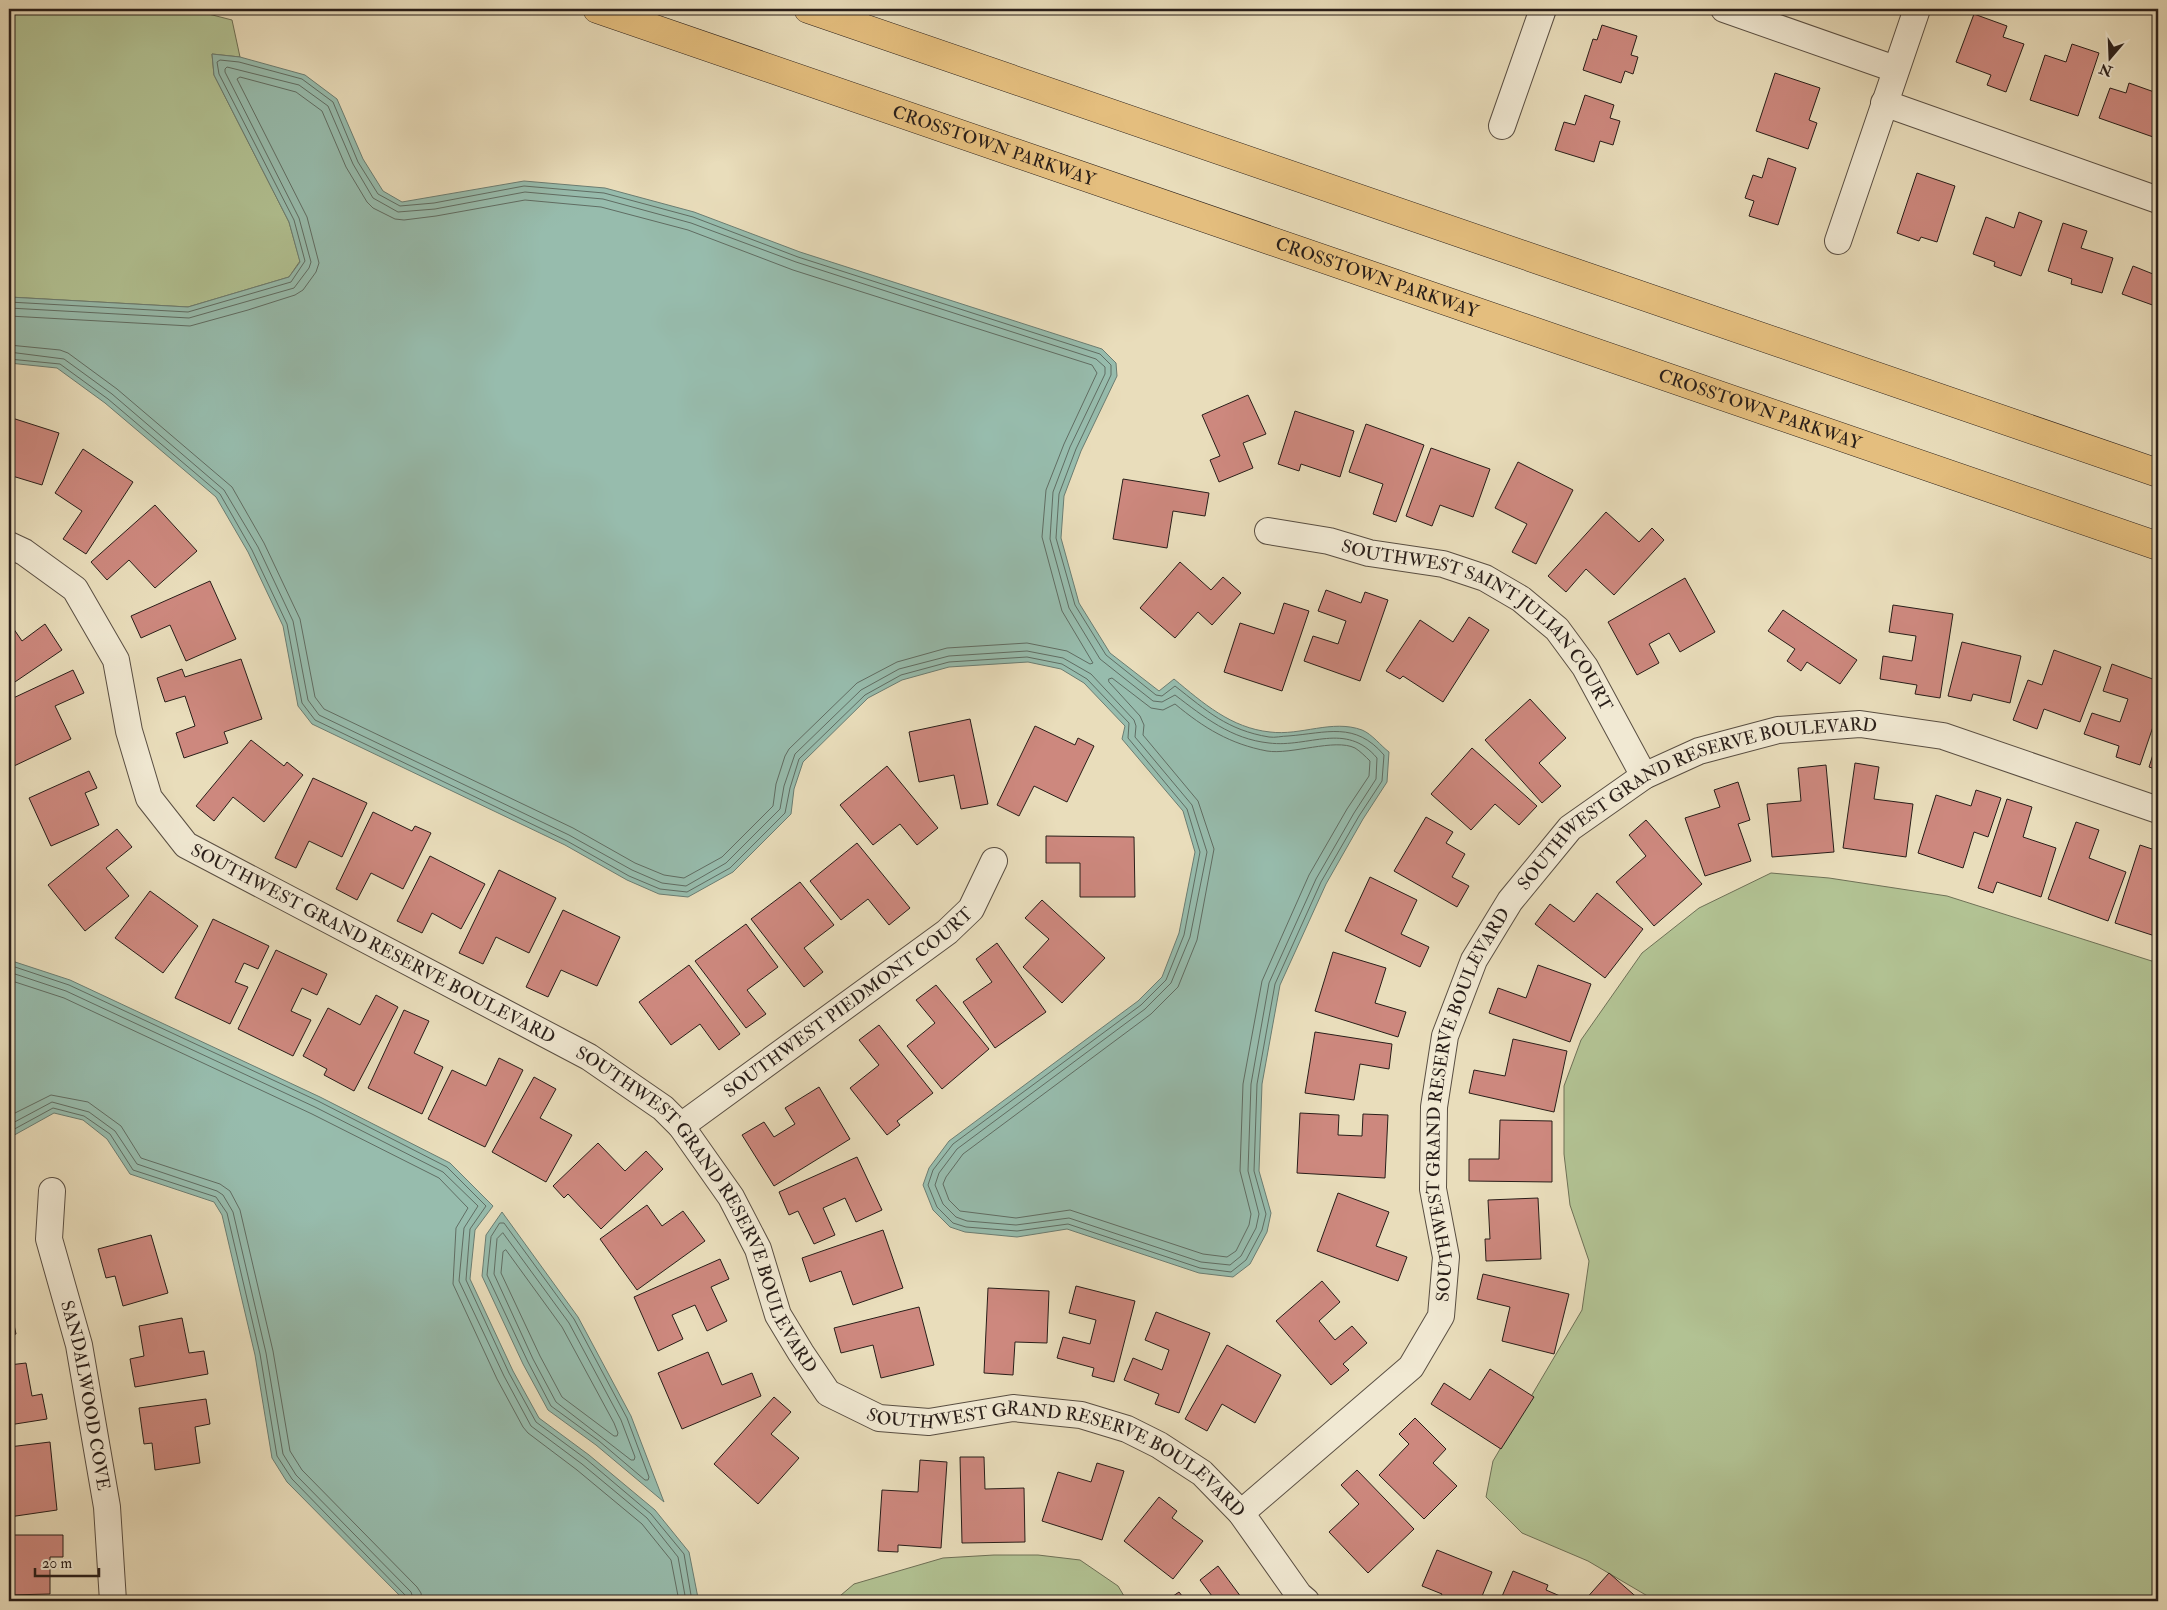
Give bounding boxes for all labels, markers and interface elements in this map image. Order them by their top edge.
north arrow [2084,32,2134,82]
text: N [2097,60,2116,80]
street label: CROSSTOWN PARKWAY [890,100,1099,191]
street label: CROSSTOWN PARKWAY [1273,232,1482,323]
street label: CROSSTOWN PARKWAY [1655,364,1865,455]
street label: SOUTHWEST SAINT JULIAN COURT [1339,534,1618,715]
street label: SOUTHWEST GRAND RESERVE BOULEVARD [1512,712,1879,895]
street label: SOUTHWEST GRAND RESERVE BOULEVARD [187,838,559,1049]
street label: SOUTHWEST PIEDMONT COURT [719,902,978,1103]
street label: SOUTHWEST GRAND RESERVE BOULEVARD [1421,903,1515,1303]
street label: SOUTHWEST GRAND RESERVE BOULEVARD [572,1041,823,1377]
street label: SANDALWOOD COVE [55,1298,115,1492]
street label: SOUTHWEST GRAND RESERVE BOULEVARD [863,1396,1250,1522]
scale bar [35,1545,99,1577]
text: 20 m [42,1554,72,1573]

